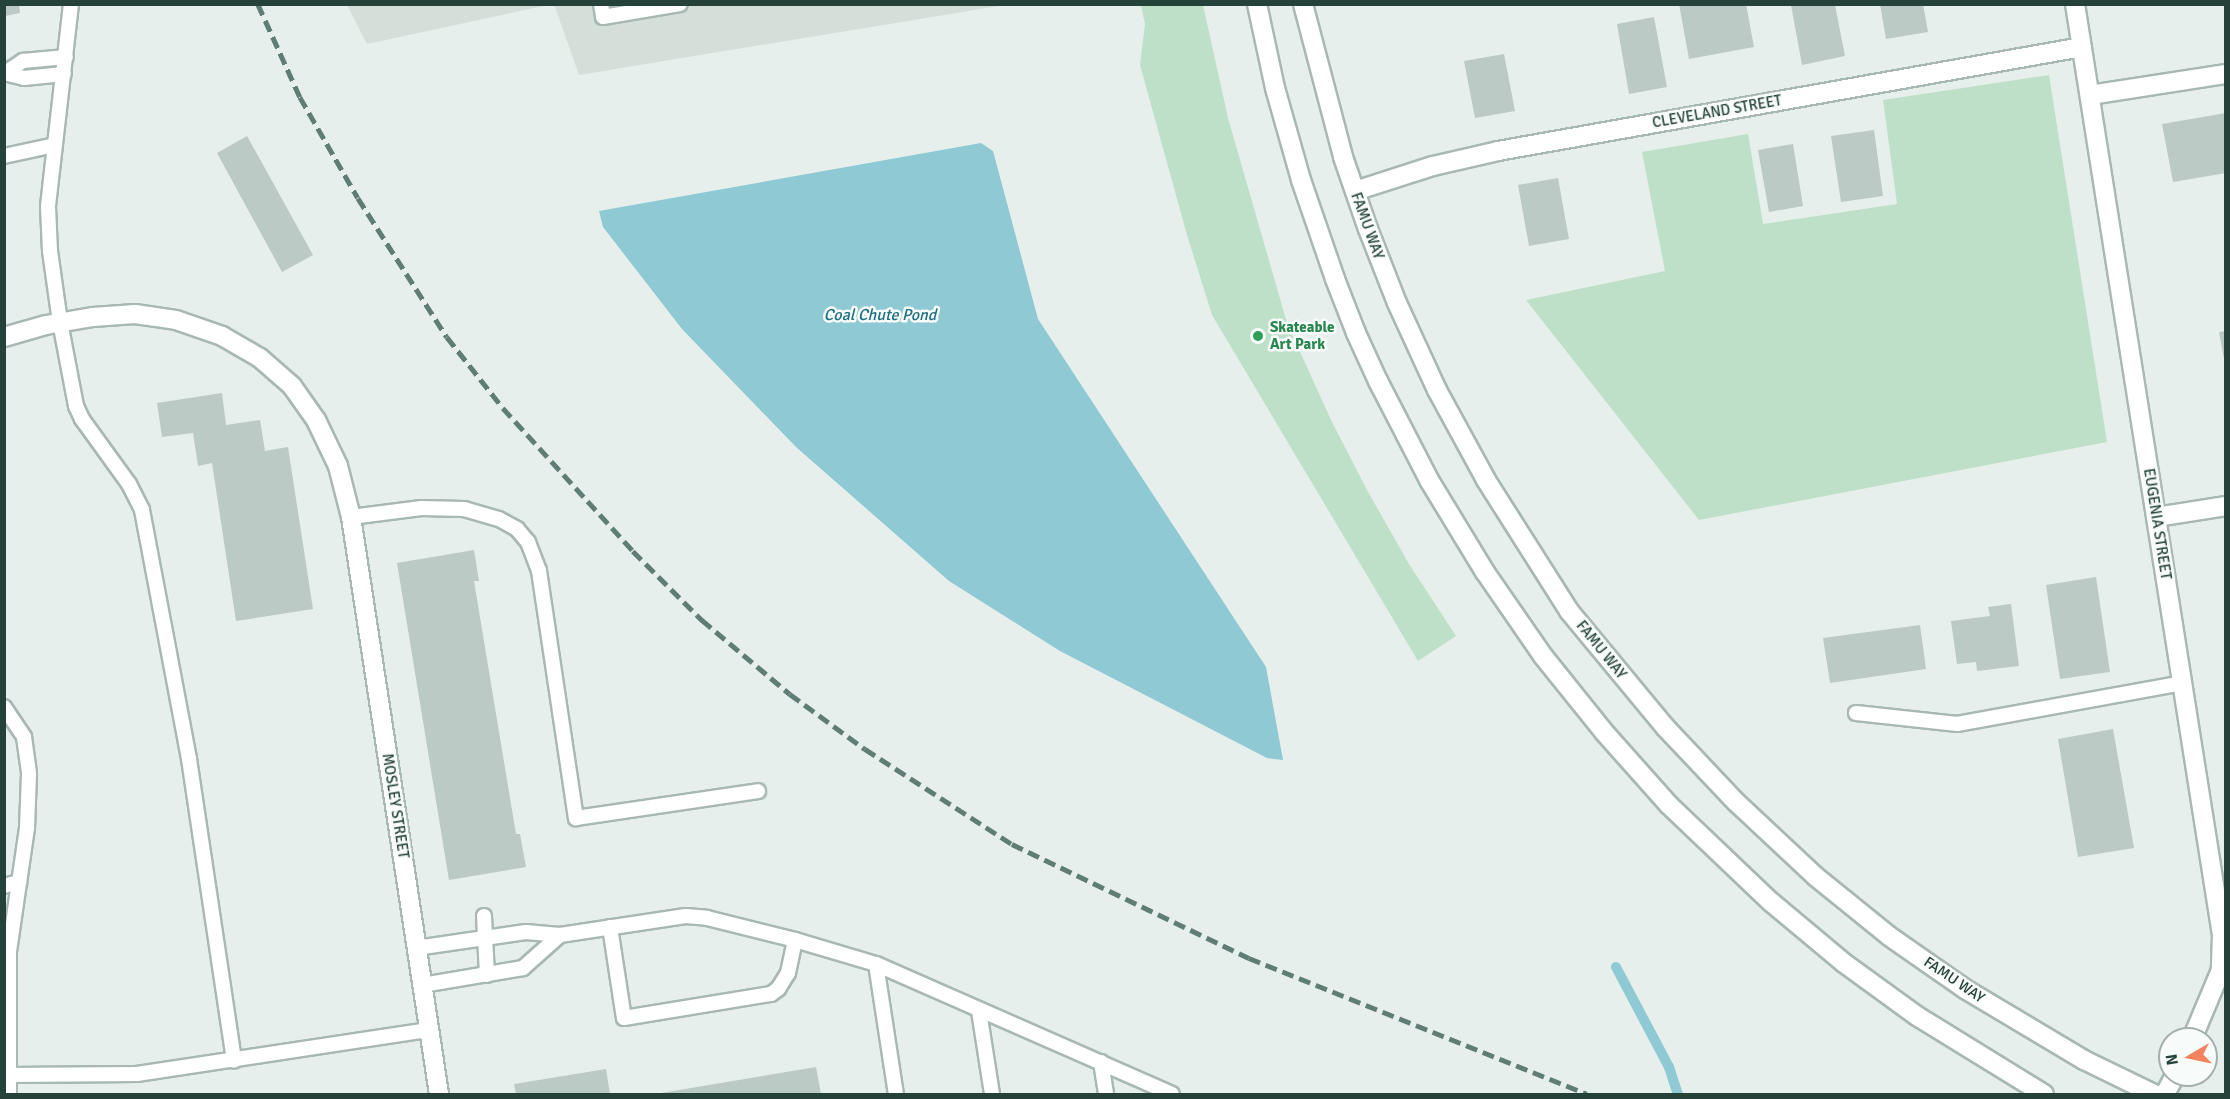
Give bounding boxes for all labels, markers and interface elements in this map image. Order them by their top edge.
street label: CLEVELAND STREET [1651,92,1783,132]
street label: FAMU WAY [1347,190,1387,262]
water label: Coal Chute Pond [824,305,936,325]
place label: Skateable Art Park [1270,318,1334,353]
marker: Skateable Art Park [1251,329,1265,343]
street label: EUGENIA STREET [2139,467,2175,581]
street label: FAMU WAY [1572,617,1630,683]
street label: MOSLEY STREET [378,752,412,860]
street label: FAMU WAY [1920,953,1988,1007]
north arrow [2158,1027,2218,1087]
text: N [2161,1052,2183,1067]

